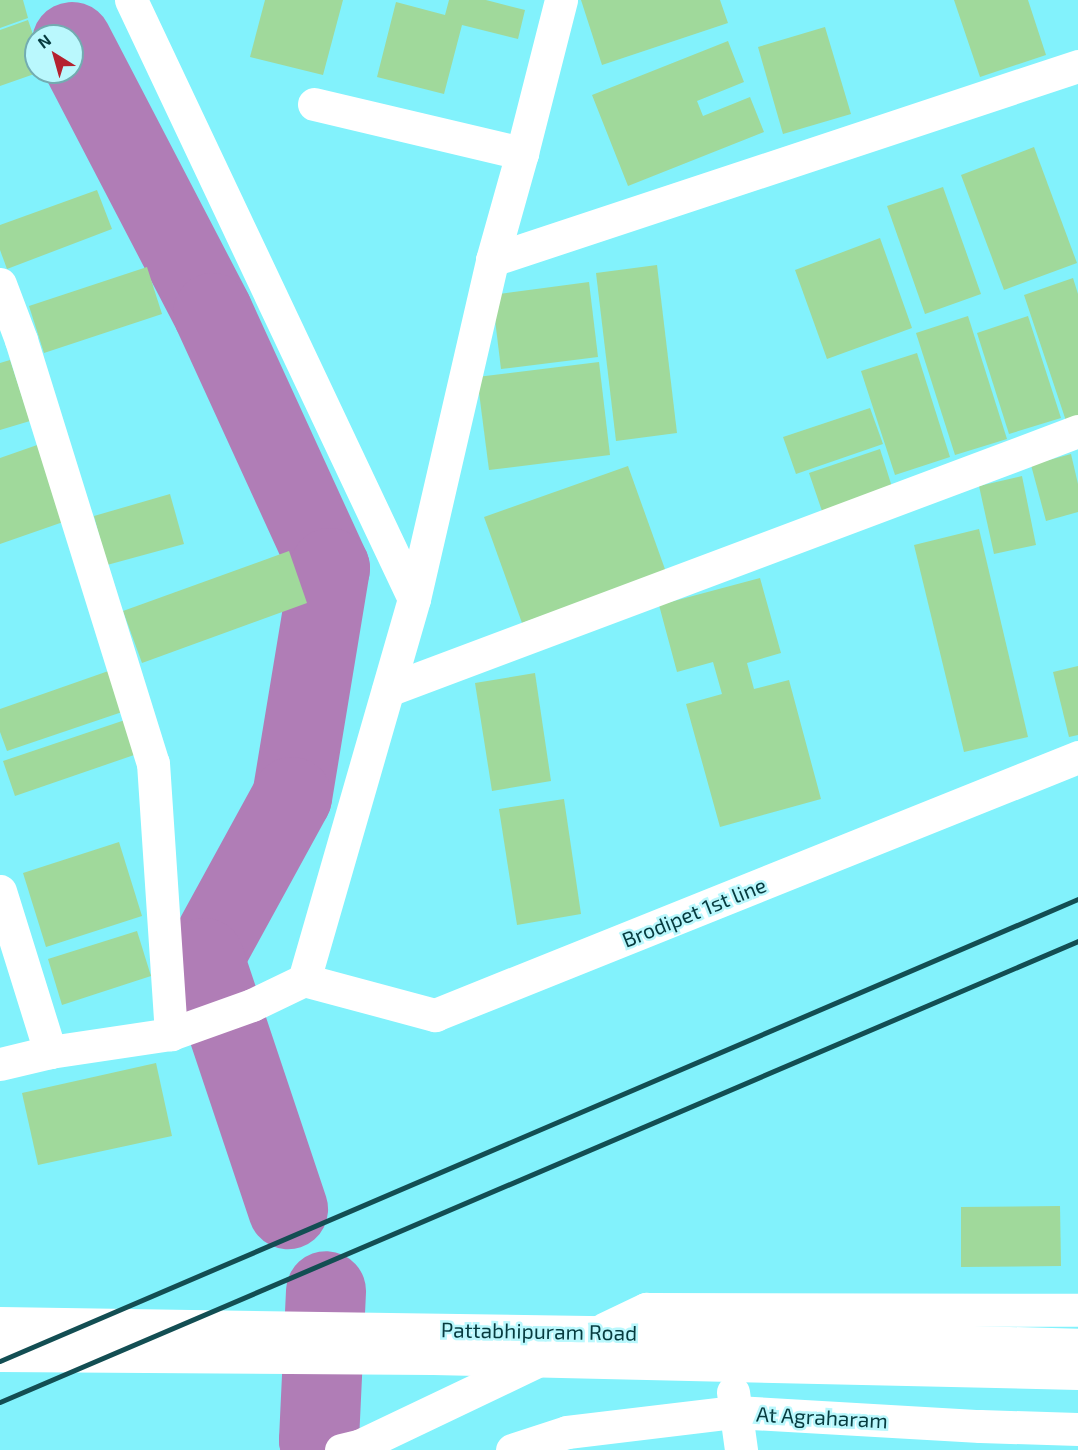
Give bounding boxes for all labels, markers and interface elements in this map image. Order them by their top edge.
north arrow [24,24,84,84]
text: N [34,30,54,52]
street label: Brodipet 1st line [618,872,770,952]
street label: Pattabhipuram Road [441,1317,637,1345]
street label: At Agraharam [755,1401,889,1433]

